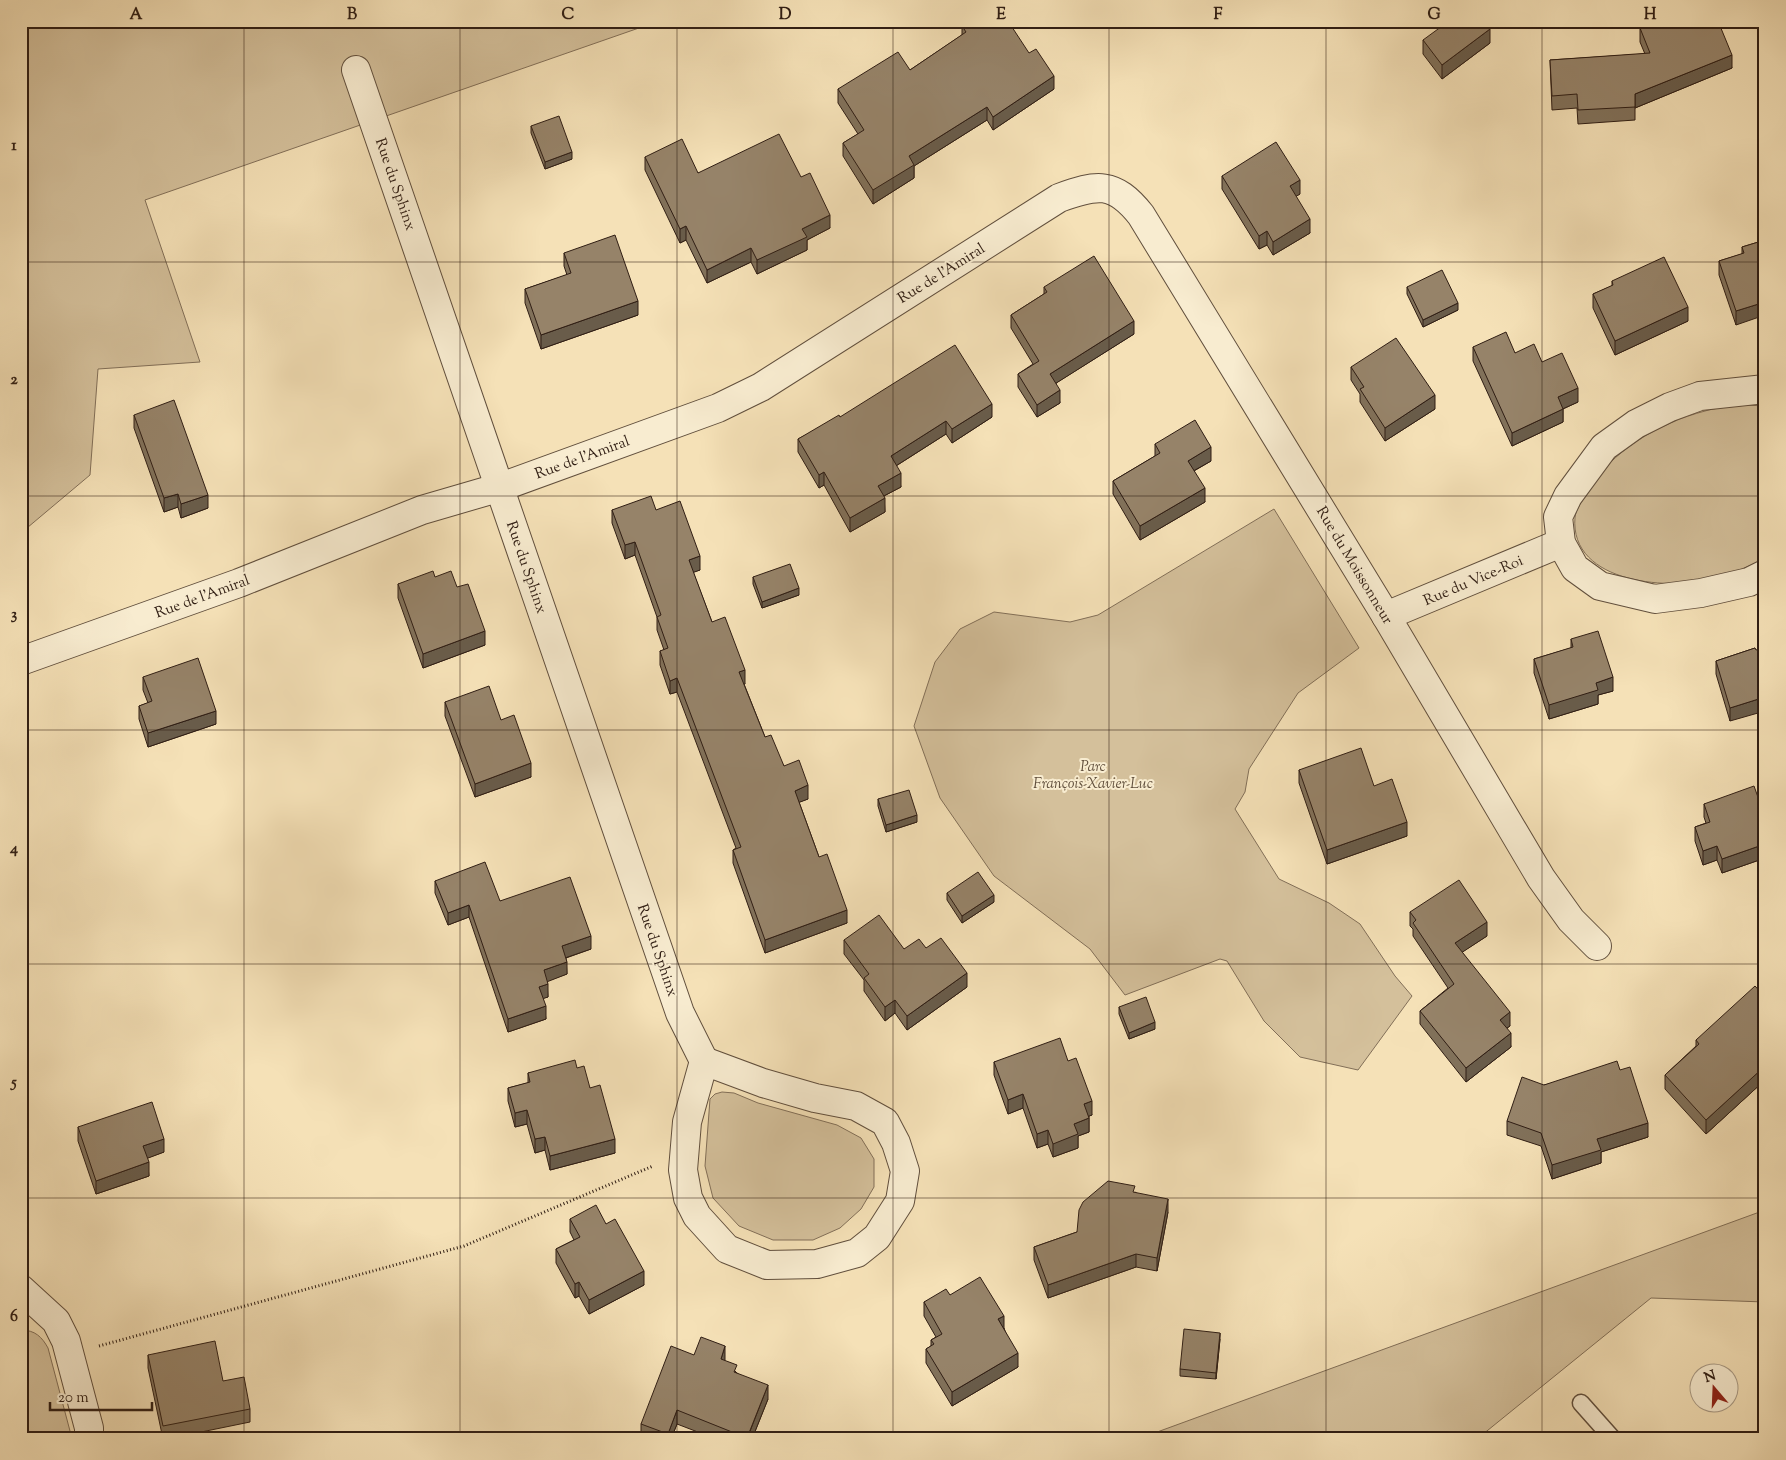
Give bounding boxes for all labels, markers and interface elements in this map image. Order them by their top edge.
text: A [130,4,143,27]
text: B [347,4,357,27]
text: C [562,4,575,27]
text: D [779,4,792,27]
text: E [996,4,1006,27]
text: F [1214,4,1223,27]
text: G [1427,4,1441,27]
text: H [1644,4,1657,27]
text: 1 [11,135,17,158]
street label: Rue du Sphinx [369,135,420,234]
street label: Rue de l'Amiral [894,239,990,310]
text: 2 [10,369,18,392]
street label: Rue de l'Amiral [532,432,633,485]
street label: Rue du Moissonneur [1310,503,1397,629]
street label: Rue du Sphinx [500,518,551,617]
street label: Rue du Vice-Roi [1421,551,1527,612]
street label: Rue de l'Amiral [152,571,253,624]
text: 3 [11,604,18,627]
park label: Parc François-Xavier-Luc [1033,757,1153,795]
text: 4 [9,838,18,861]
street label: Rue du Sphinx [631,901,682,1000]
text: 5 [9,1072,17,1095]
text: 6 [10,1306,18,1329]
north arrow [1688,1362,1738,1412]
text: N [1702,1366,1719,1389]
scale bar [50,1380,152,1412]
text: 20 m [58,1388,89,1409]

